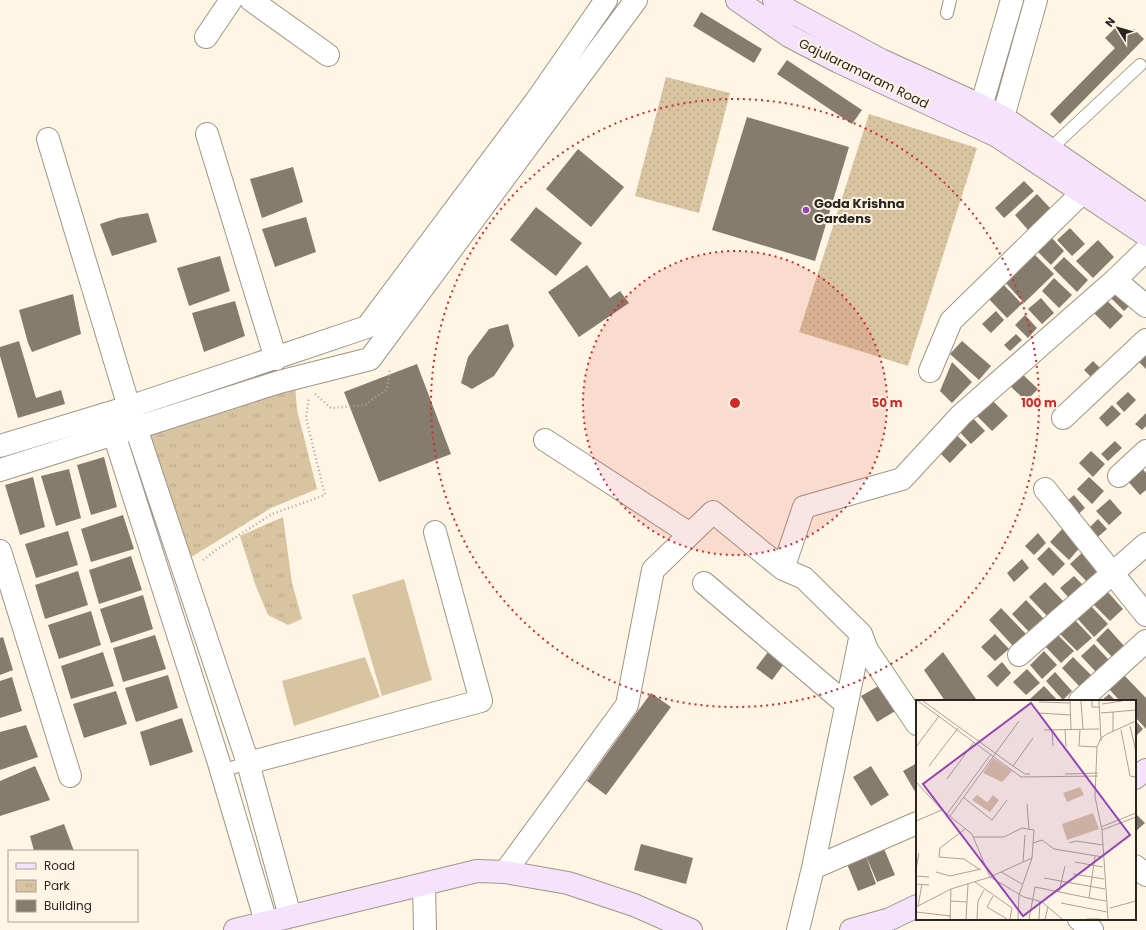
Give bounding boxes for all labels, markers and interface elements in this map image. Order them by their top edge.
north arrow [1098,8,1138,48]
text: N [1101,14,1119,30]
street label: Gajularamaram Road [796,34,932,113]
place label: Goda Krishna Gardens [814,194,905,228]
marker: Goda Krishna Gardens [801,205,811,215]
text: 50 m [872,394,903,411]
text: 100 m [1021,394,1057,411]
centre of rings [728,396,742,410]
inset map [916,700,1136,920]
legend [8,850,138,922]
text: Road [44,857,75,874]
text: Park [44,877,71,894]
text: Building [44,897,92,914]

